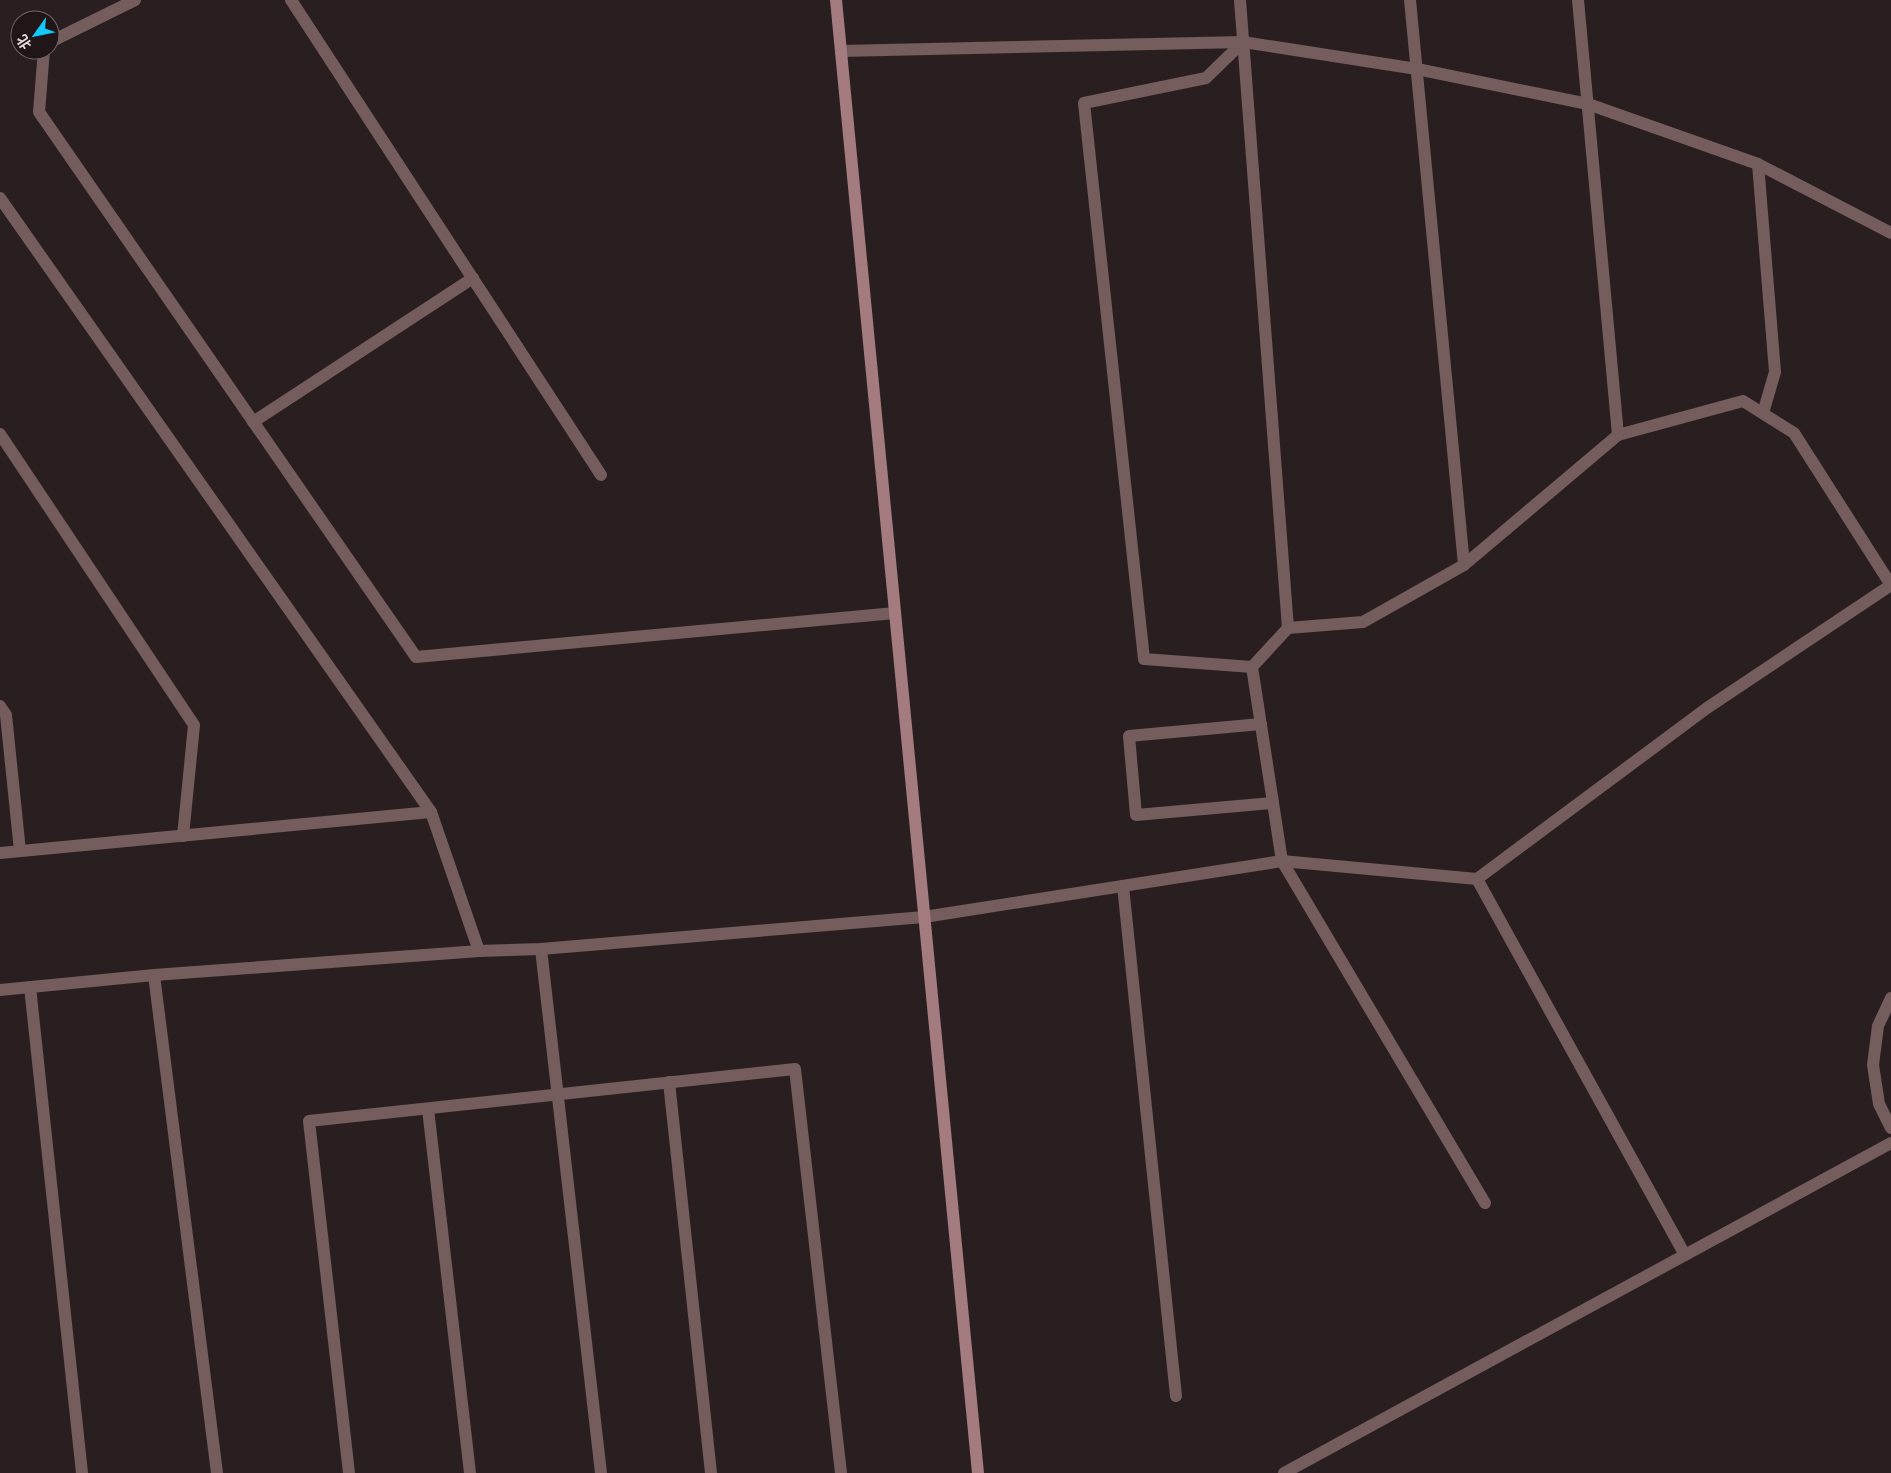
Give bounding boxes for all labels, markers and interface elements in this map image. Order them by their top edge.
north arrow [10,10,60,60]
text: 北 [13,31,35,53]

